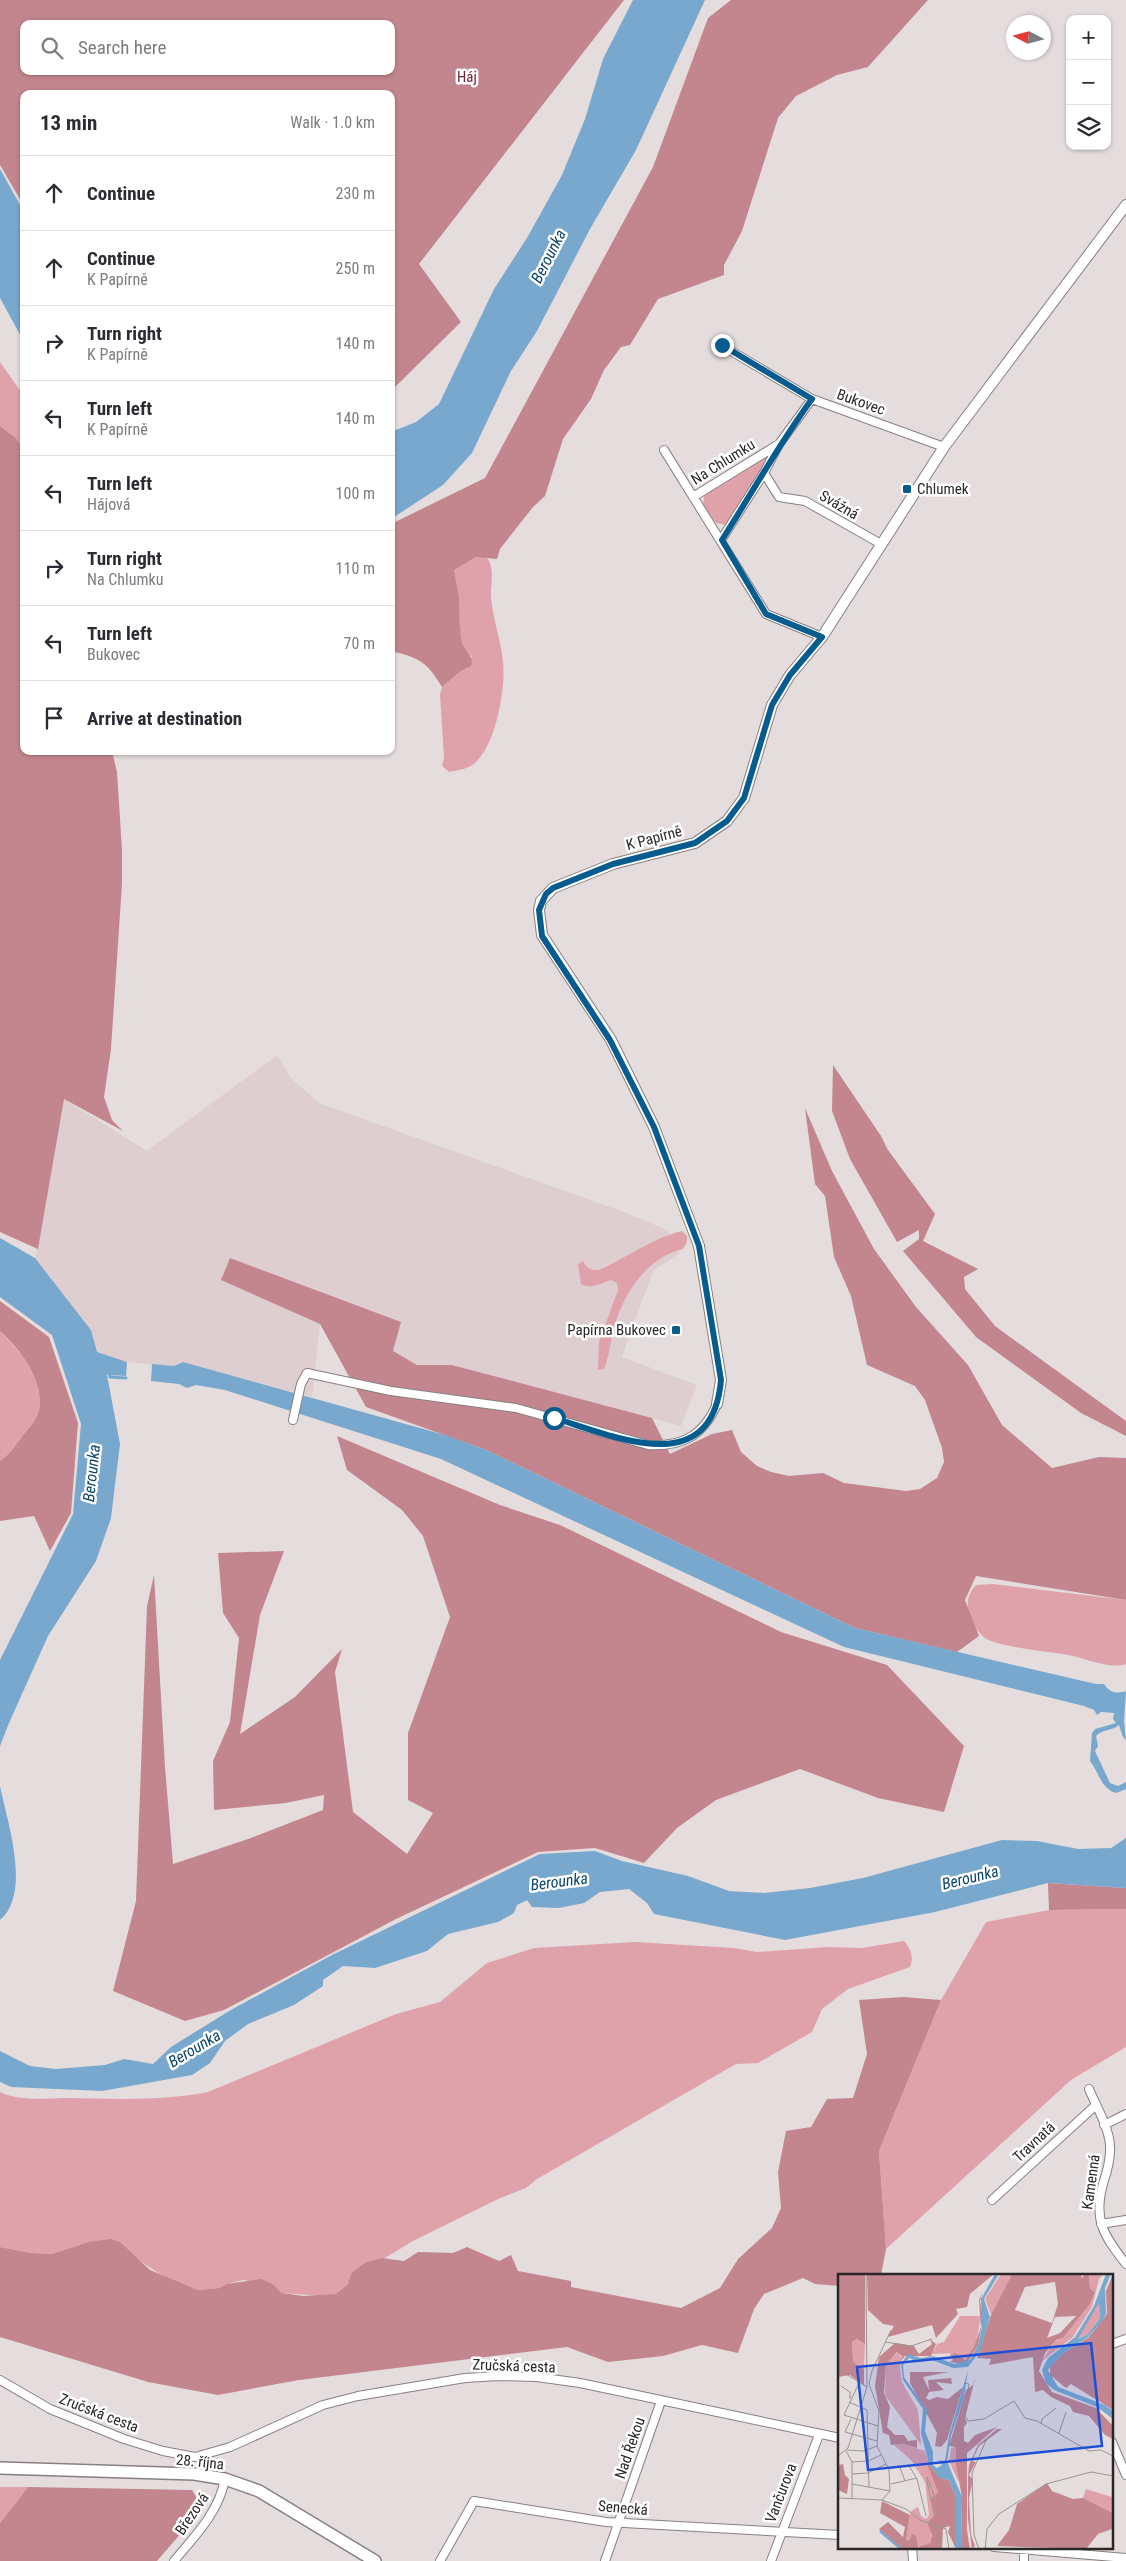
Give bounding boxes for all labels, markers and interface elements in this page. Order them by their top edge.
north arrow [1006,15,1051,60]
map controls [1066,15,1111,150]
button: + [1066,15,1111,60]
search box [20,20,395,75]
icon: search [38,34,66,62]
text: Search here [78,36,166,59]
button: − [1066,60,1111,105]
park label: Háj [457,68,477,86]
button: layers [1066,105,1111,150]
text: 13 min [40,111,97,135]
text: Walk · 1.0 km [290,113,375,132]
icon: ahead [40,179,68,207]
text: Continue [87,182,155,205]
text: 230 m [336,184,375,203]
water label: Berounka [527,226,570,286]
text: Continue [87,247,155,270]
icon: ahead [40,254,68,282]
text: 250 m [336,259,375,278]
text: K Papírně [87,270,148,289]
text: Turn right [87,322,162,345]
icon: right [40,329,68,357]
text: 140 m [336,334,375,353]
route end [711,334,734,357]
text: K Papírně [87,345,148,364]
street label: Bukovec [834,385,888,419]
text: Turn left [87,397,152,420]
icon: left [40,404,68,432]
text: 140 m [336,409,375,428]
text: K Papírně [87,420,148,439]
street label: Na Chlumku [688,435,758,489]
text: Turn left [87,472,152,495]
icon: left [40,479,68,507]
place label: Chlumek [917,480,969,498]
marker: Chlumek [901,483,913,495]
text: 100 m [336,484,375,503]
street label: Svážná [816,487,862,523]
text: Hájová [87,495,130,514]
text: Turn right [87,547,162,570]
icon: right [40,554,68,582]
text: 110 m [336,559,375,578]
text: Na Chlumku [87,570,163,589]
text: Turn left [87,622,152,645]
icon: left [40,629,68,657]
text: 70 m [343,634,375,653]
text: Bukovec [87,645,140,664]
icon: arrive [40,704,68,732]
text: Arrive at destination [87,707,242,730]
street label: K Papírně [624,822,684,854]
place label: Papírna Bukovec [567,1321,666,1339]
marker: Papírna Bukovec [670,1324,682,1336]
route start [543,1407,566,1430]
water label: Berounka [79,1443,104,1503]
water label: Berounka [940,1861,1000,1894]
water label: Berounka [529,1869,589,1894]
water label: Berounka [165,2025,224,2071]
street label: Travnatá [1009,2118,1059,2166]
street label: Kamenná [1078,2153,1104,2211]
inset map [838,2274,1114,2548]
street label: Zručská cesta [472,2356,556,2376]
street label: Zručská cesta [57,2390,141,2436]
street label: Nad Řekou [611,2415,649,2481]
street label: 28. října [175,2451,225,2473]
street label: Vančurova [761,2461,801,2525]
street label: Březová [171,2489,213,2539]
street label: Senecká [597,2497,649,2519]

